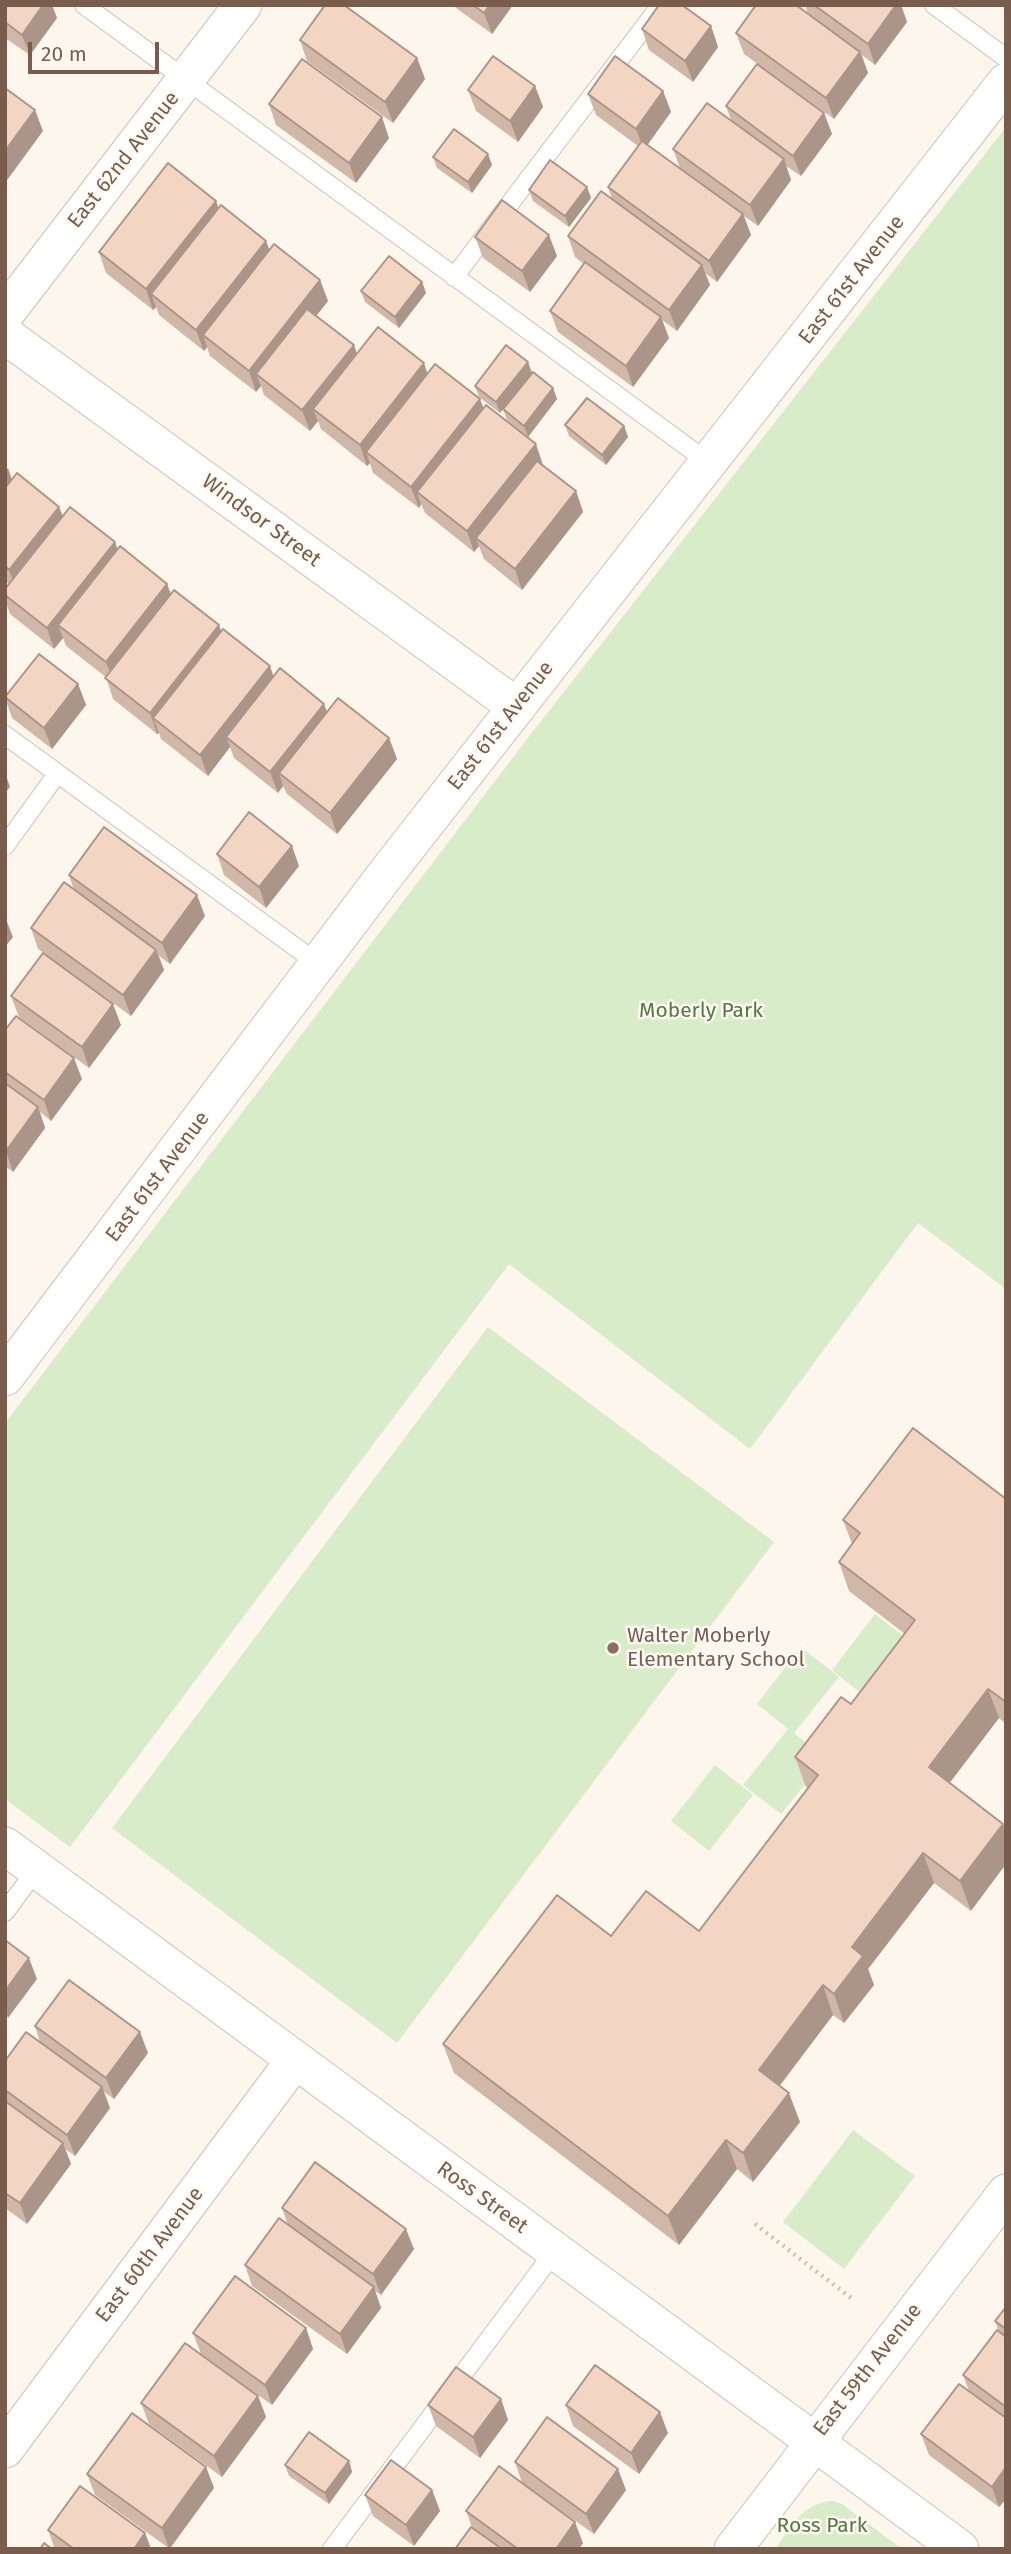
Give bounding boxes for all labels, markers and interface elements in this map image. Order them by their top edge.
scale bar [32,28,163,72]
text: 20 m [41,41,87,67]
street label: East 62nd Avenue [63,87,185,233]
street label: East 61st Avenue [794,210,910,350]
street label: Windsor Street [197,469,325,573]
street label: East 61st Avenue [443,656,559,796]
park label: Moberly Park [639,998,763,1024]
street label: East 61st Avenue [101,1107,215,1247]
place label: Walter Moberly Elementary School [627,1623,805,1673]
marker: Walter Moberly Elementary School [605,1640,621,1656]
street label: Ross Street [431,2156,533,2240]
street label: East 60th Avenue [91,2182,209,2328]
street label: East 59th Avenue [808,2299,928,2441]
park label: Ross Park [777,2513,867,2539]

